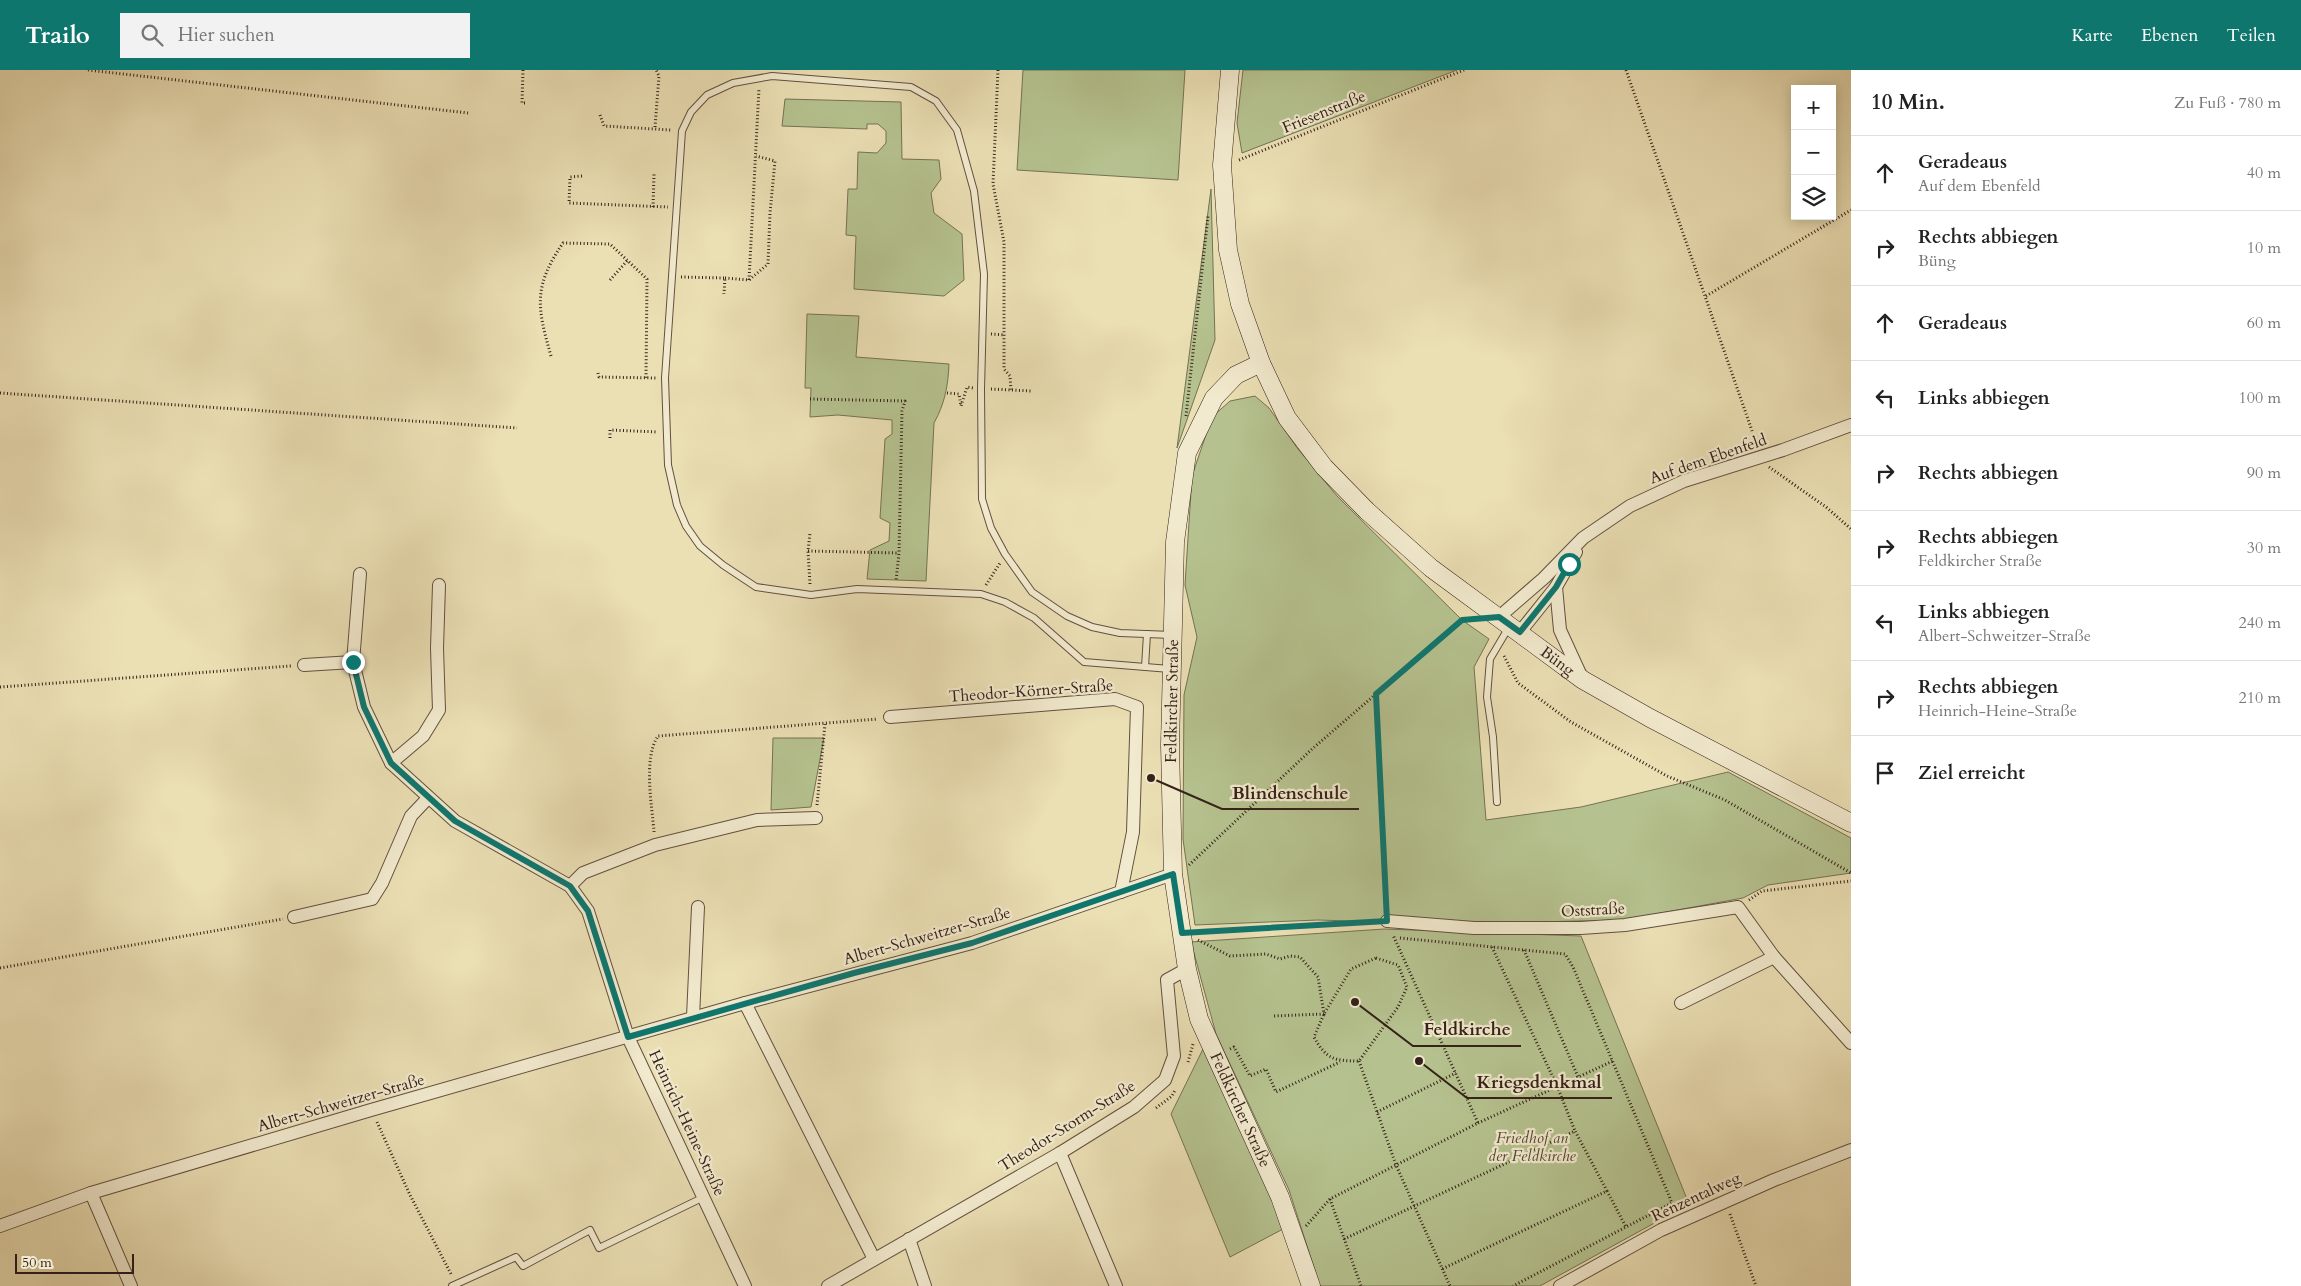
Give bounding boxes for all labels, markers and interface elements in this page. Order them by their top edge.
search box [120,13,470,58]
text: Trailo [25,19,90,52]
icon: search [138,21,166,49]
text: Hier suchen [178,22,275,48]
text: Karte [2071,23,2113,48]
text: Ebenen [2141,23,2199,48]
text: Teilen [2227,23,2276,48]
street label: Friesenstraße [1279,85,1369,139]
map controls [1791,85,1836,220]
button: + [1791,85,1836,130]
text: 10 Min. [1871,88,1945,117]
text: Zu Fuß · 780 m [2174,92,2281,114]
button: − [1791,130,1836,175]
text: Geradeaus [1918,149,2007,175]
icon: ahead [1871,159,1899,187]
text: 40 m [2247,162,2281,184]
button: layers [1791,175,1836,220]
text: Auf dem Ebenfeld [1918,175,2041,197]
text: Rechts abbiegen [1918,224,2059,250]
icon: right [1871,234,1899,262]
text: 10 m [2247,237,2281,259]
text: Büng [1918,250,1956,272]
icon: ahead [1871,309,1899,337]
text: Geradeaus [1918,310,2007,336]
text: 60 m [2247,312,2281,334]
icon: left [1871,384,1899,412]
text: Links abbiegen [1918,385,2050,411]
text: 100 m [2239,387,2281,409]
street label: Auf dem Ebenfeld [1647,429,1770,489]
icon: right [1871,459,1899,487]
text: Rechts abbiegen [1918,460,2059,486]
text: 90 m [2247,462,2281,484]
text: Rechts abbiegen [1918,524,2059,550]
icon: right [1871,534,1899,562]
text: 30 m [2247,537,2281,559]
text: Feldkircher Straße [1918,550,2042,572]
route start [1558,553,1581,576]
text: Links abbiegen [1918,599,2050,625]
icon: left [1871,609,1899,637]
text: 240 m [2239,612,2281,634]
text: Albert-Schweitzer-Straße [1918,625,2091,647]
street label: Feldkircher Straße [1160,639,1184,763]
street label: Büng [1536,641,1579,681]
route end [342,651,365,674]
street label: Theodor-Körner-Straße [948,674,1114,708]
text: Rechts abbiegen [1918,674,2059,700]
icon: right [1871,684,1899,712]
text: 210 m [2239,687,2281,709]
text: Heinrich-Heine-Straße [1918,700,2077,722]
icon: arrive [1871,759,1899,787]
text: Ziel erreicht [1918,760,2025,786]
callout: Blindenschule [1222,776,1359,809]
text: Blindenschule [1232,781,1348,806]
street label: Oststraße [1560,897,1626,923]
street label: Albert-Schweitzer-Straße [841,902,1013,970]
callout: Feldkirche [1413,1013,1521,1046]
text: Feldkirche [1423,1017,1511,1042]
street label: Heinrich-Heine-Straße [643,1046,731,1200]
street label: Feldkircher Straße [1205,1049,1276,1171]
callout: Kriegsdenkmal [1467,1065,1612,1098]
street label: Albert-Schweitzer-Straße [255,1069,427,1137]
text: Kriegsdenkmal [1476,1070,1602,1095]
street label: Theodor-Storm-Straße [994,1075,1140,1177]
park label: Friedhof an der Feldkirche [1488,1127,1577,1167]
street label: Renzentalweg [1648,1167,1744,1227]
scale bar [15,1251,134,1274]
text: 50 m [22,1253,52,1272]

